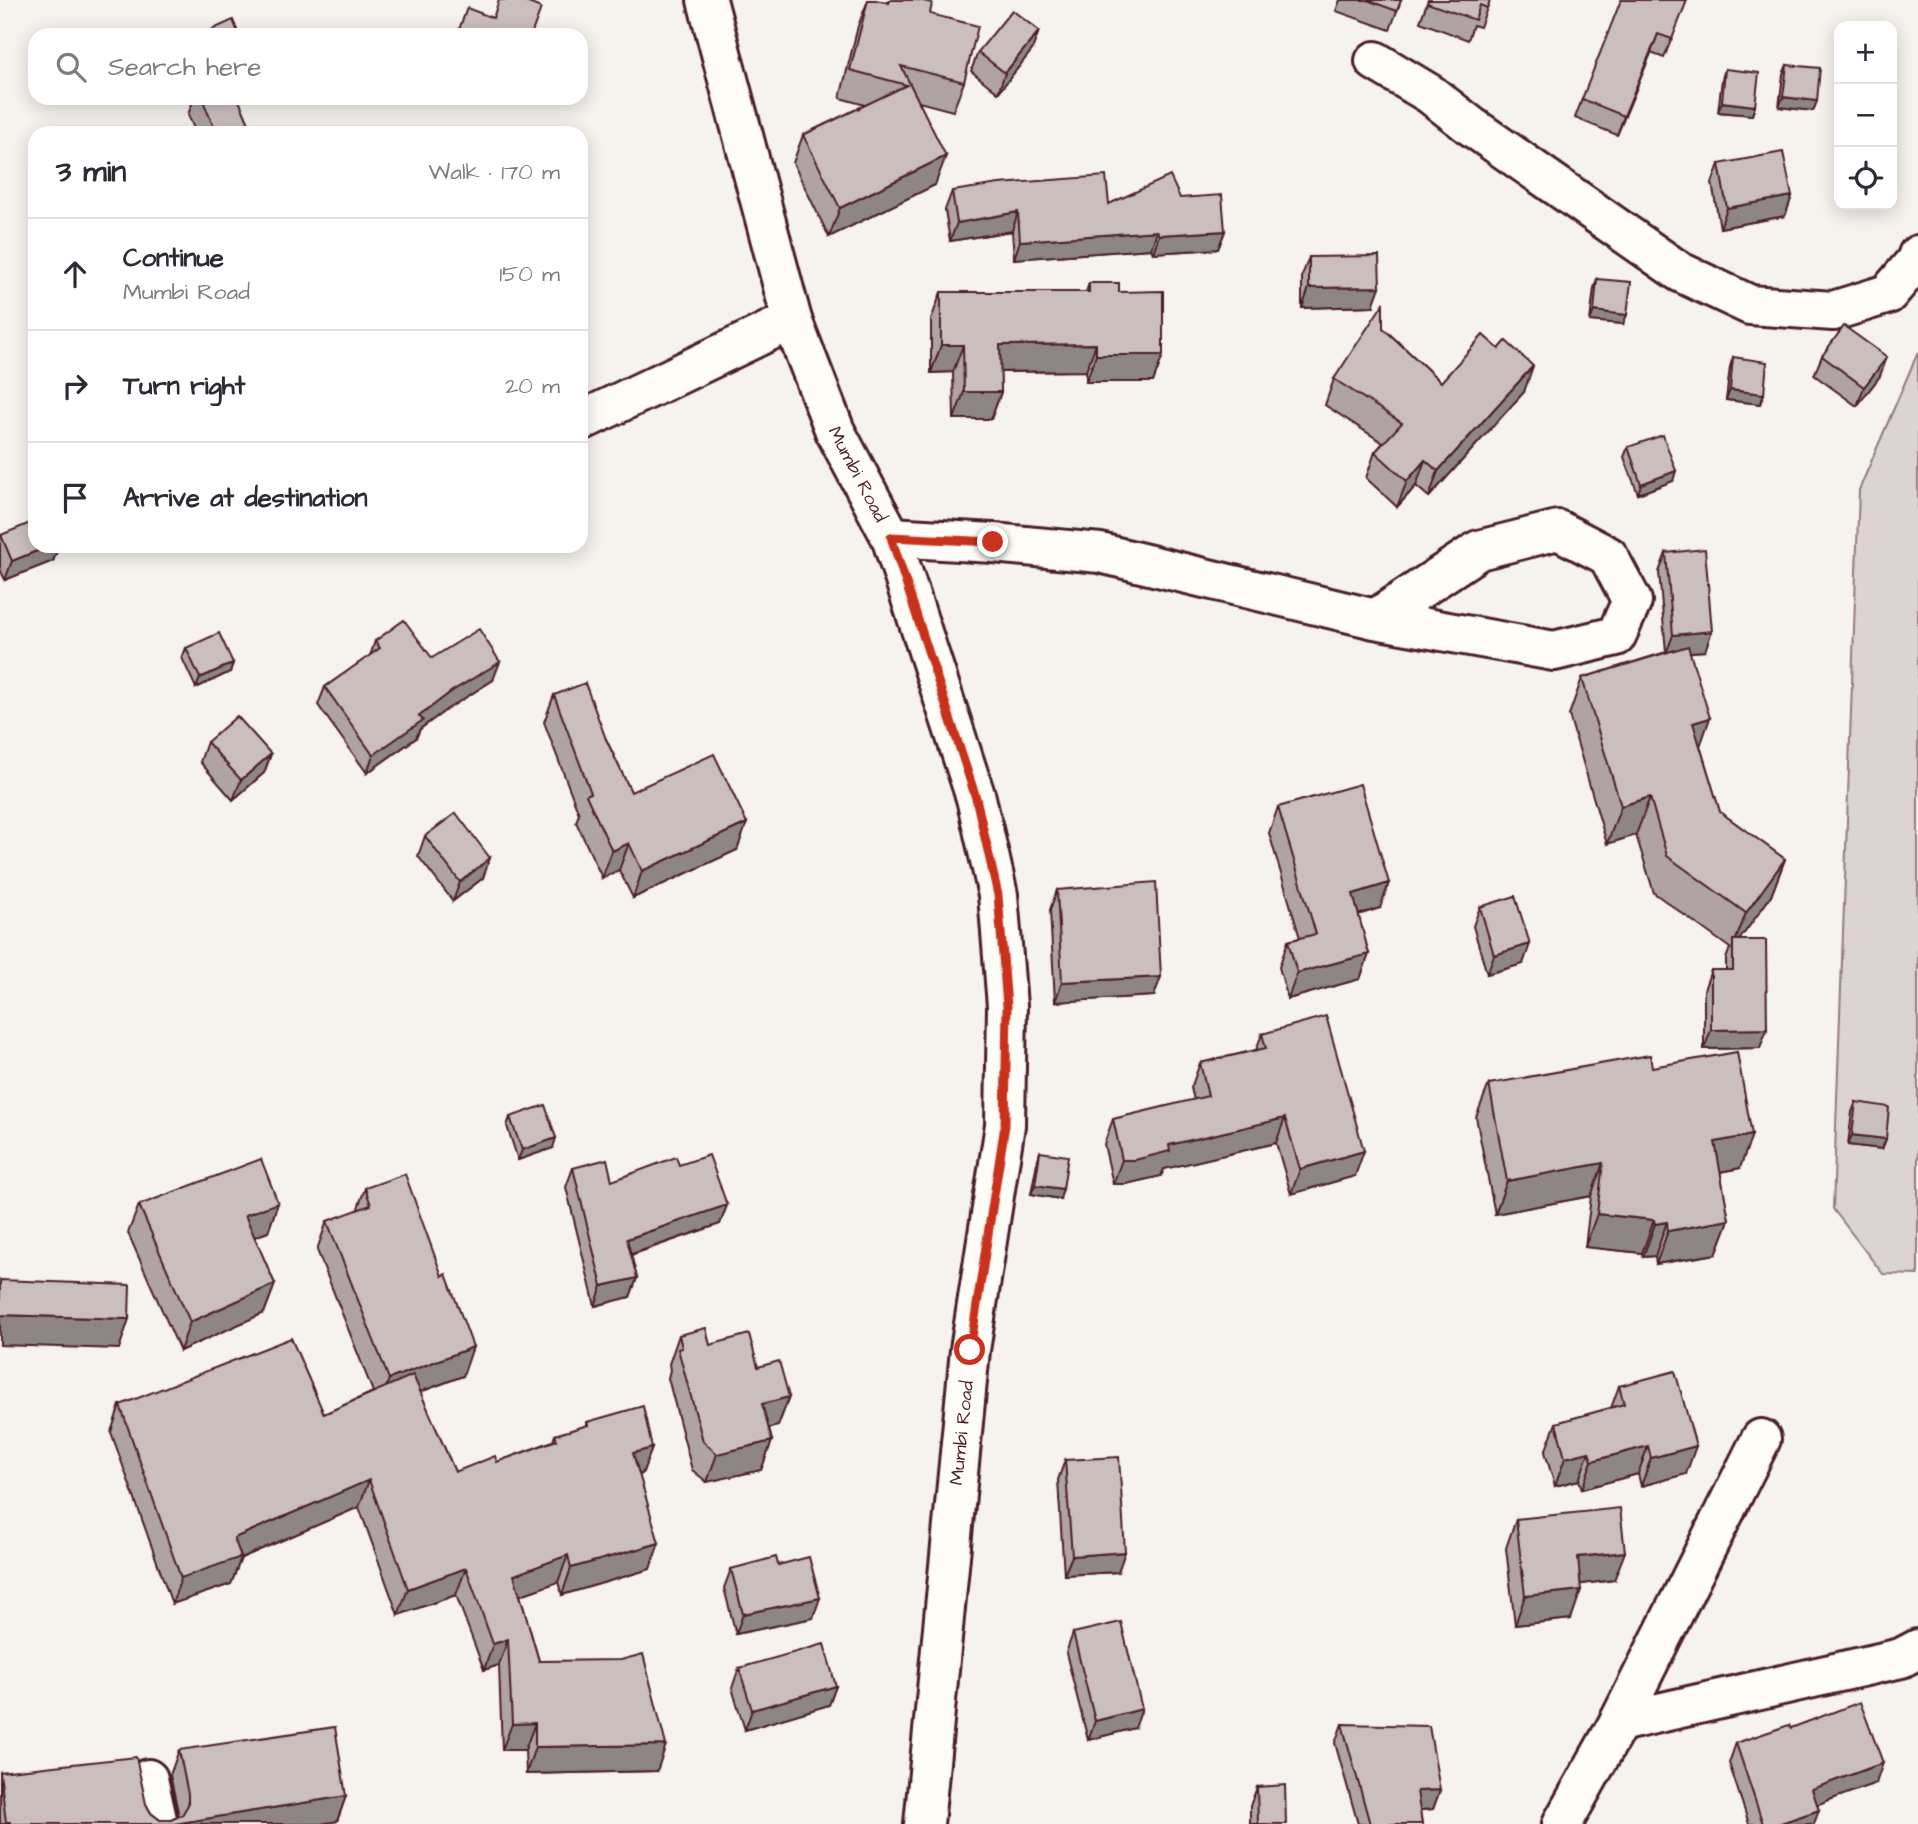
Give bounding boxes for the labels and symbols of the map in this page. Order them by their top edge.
street label: Mumbi Road [821,421,894,527]
route end [977,526,1008,557]
route start [954,1334,985,1365]
street label: Mumbi Road [943,1379,981,1487]

